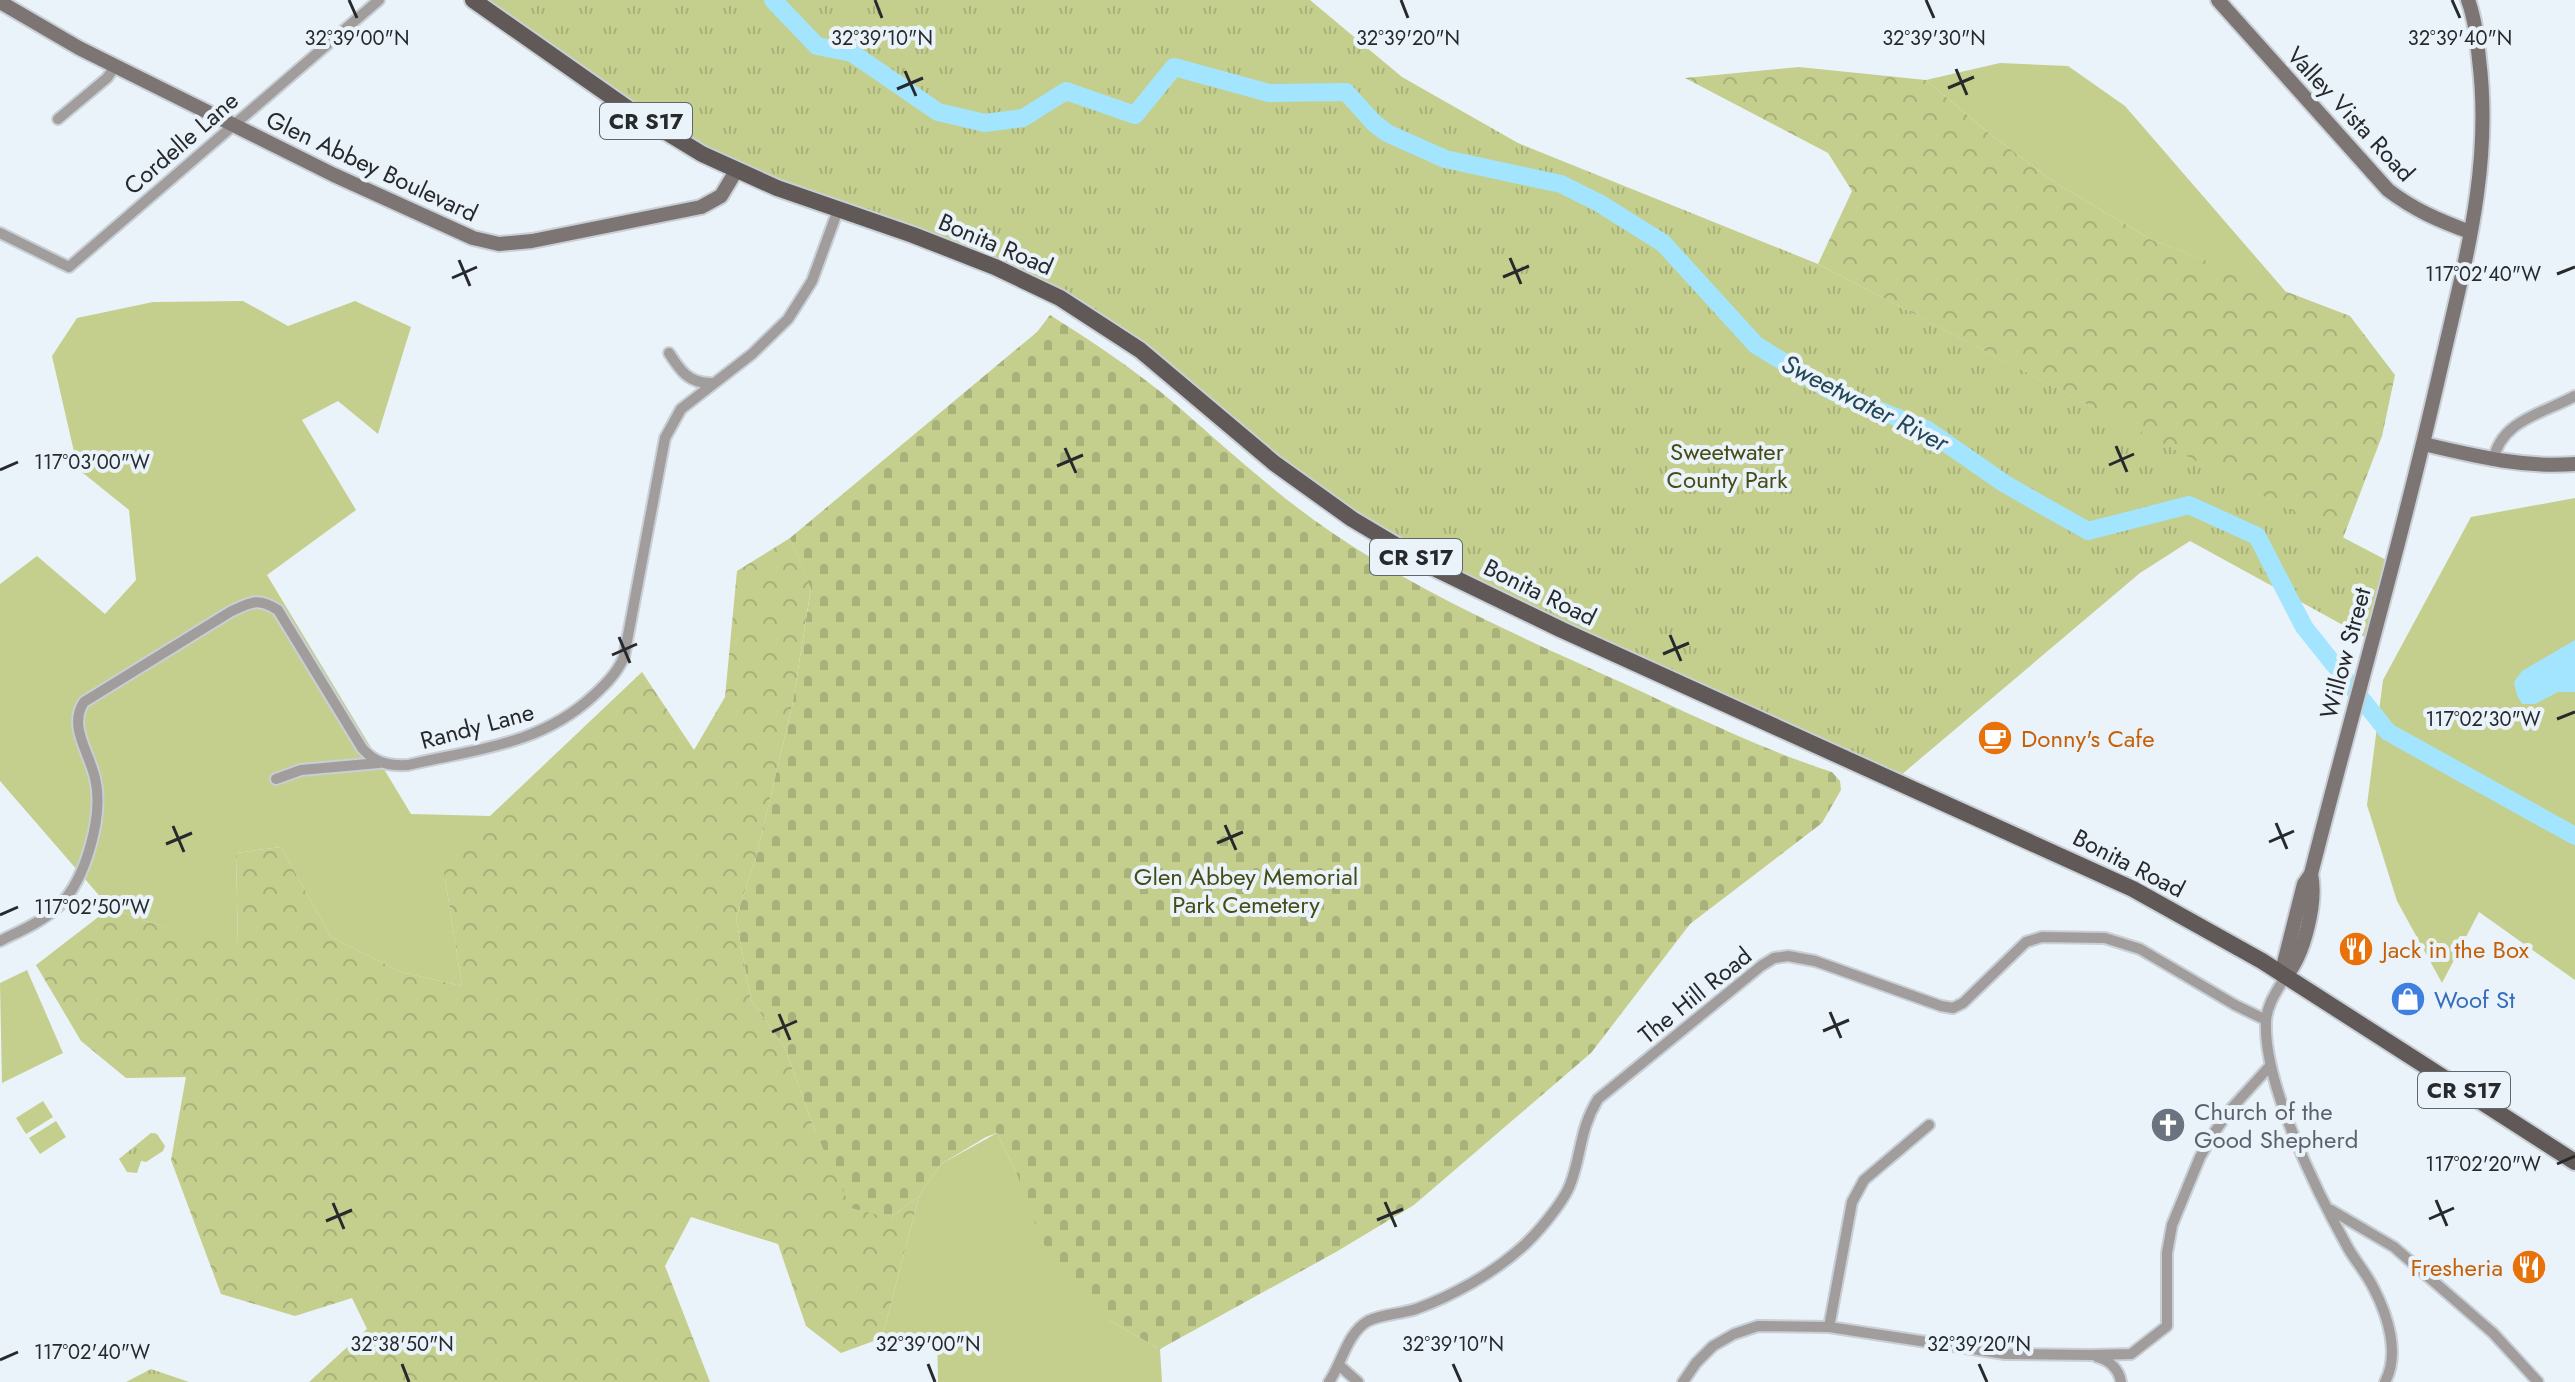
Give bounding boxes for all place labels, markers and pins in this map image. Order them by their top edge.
cafe icon: Donny's Cafe [1976,719,2014,757]
place label: Donny's Cafe [2021,721,2155,756]
restaurant icon: Jack in the Box [2337,930,2375,968]
place label: Jack in the Box [2379,932,2530,967]
shop icon: Woof St [2389,980,2427,1018]
place label: Woof St [2434,982,2515,1017]
place label: Church of the Good Shepherd [2194,1094,2358,1157]
church icon: Church of the Good Shepherd [2149,1106,2187,1144]
restaurant icon: Fresheria [2510,1248,2548,1286]
place label: Fresheria [2411,1250,2503,1285]

